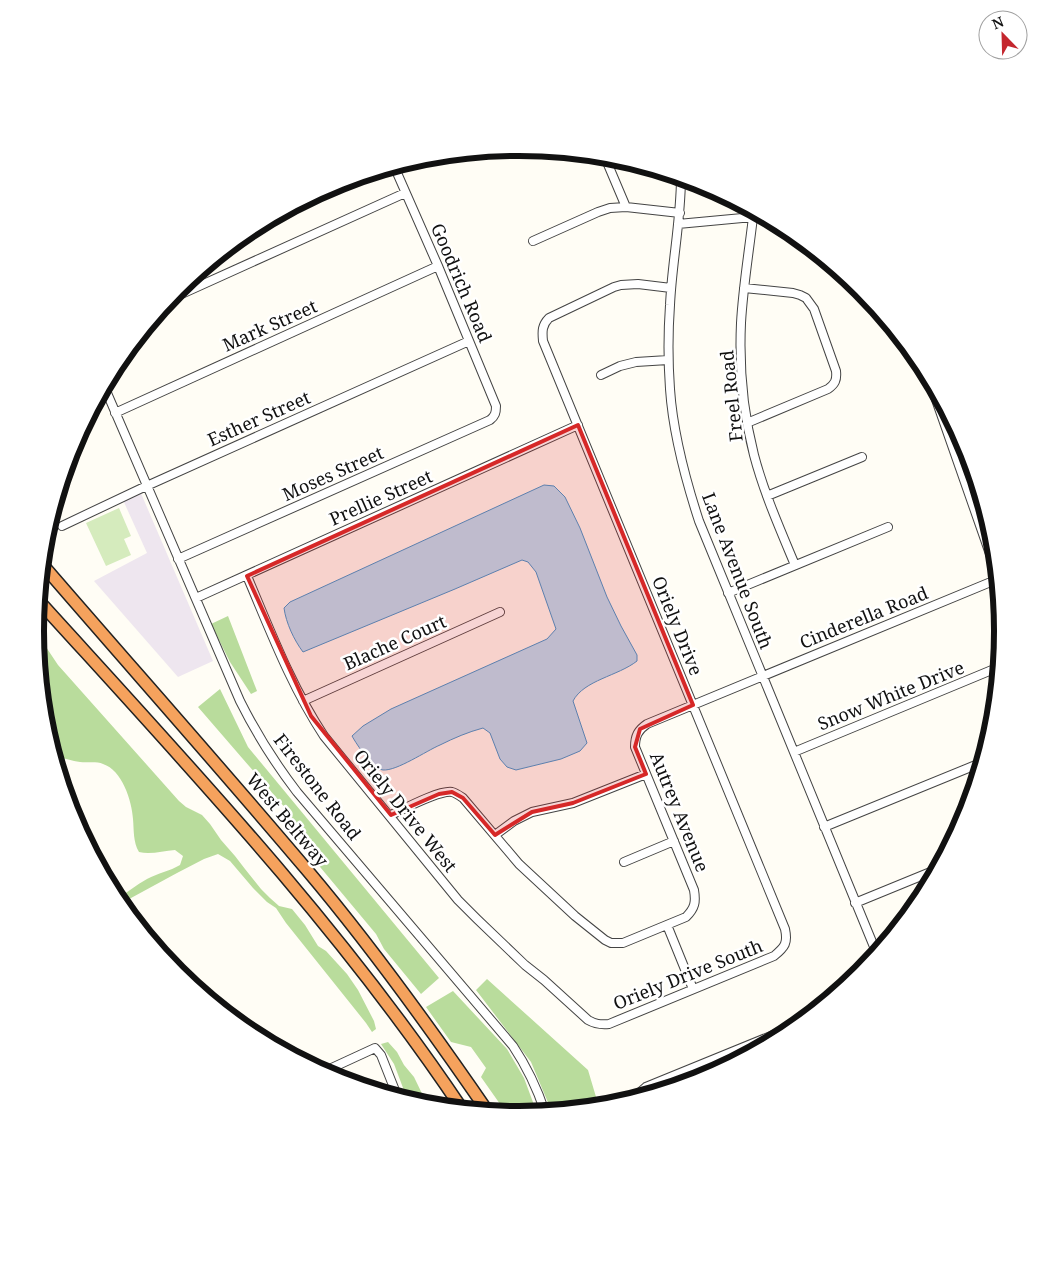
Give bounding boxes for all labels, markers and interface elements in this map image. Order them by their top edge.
north arrow [978,10,1028,60]
text: N [989,12,1007,33]
street label: Goodrich Road [426,219,498,346]
street label: Mark Street [219,294,321,357]
street label: Freel Road [714,349,748,443]
street label: Esther Street [203,385,314,451]
street label: Moses Street [278,440,387,506]
street label: Prellie Street [325,464,436,531]
street label: Lane Avenue South [697,489,779,652]
street label: Oriely Drive [647,572,709,679]
street label: Cinderella Road [796,580,931,654]
street label: Blache Court [340,609,450,675]
street label: Snow White Drive [814,655,967,735]
street label: Firestone Road [269,728,367,844]
street label: Oriely Drive West [349,744,463,877]
street label: Autrey Avenue [645,748,715,875]
street label: West Beltway [242,767,335,872]
street label: Oriely Drive South [609,933,766,1015]

